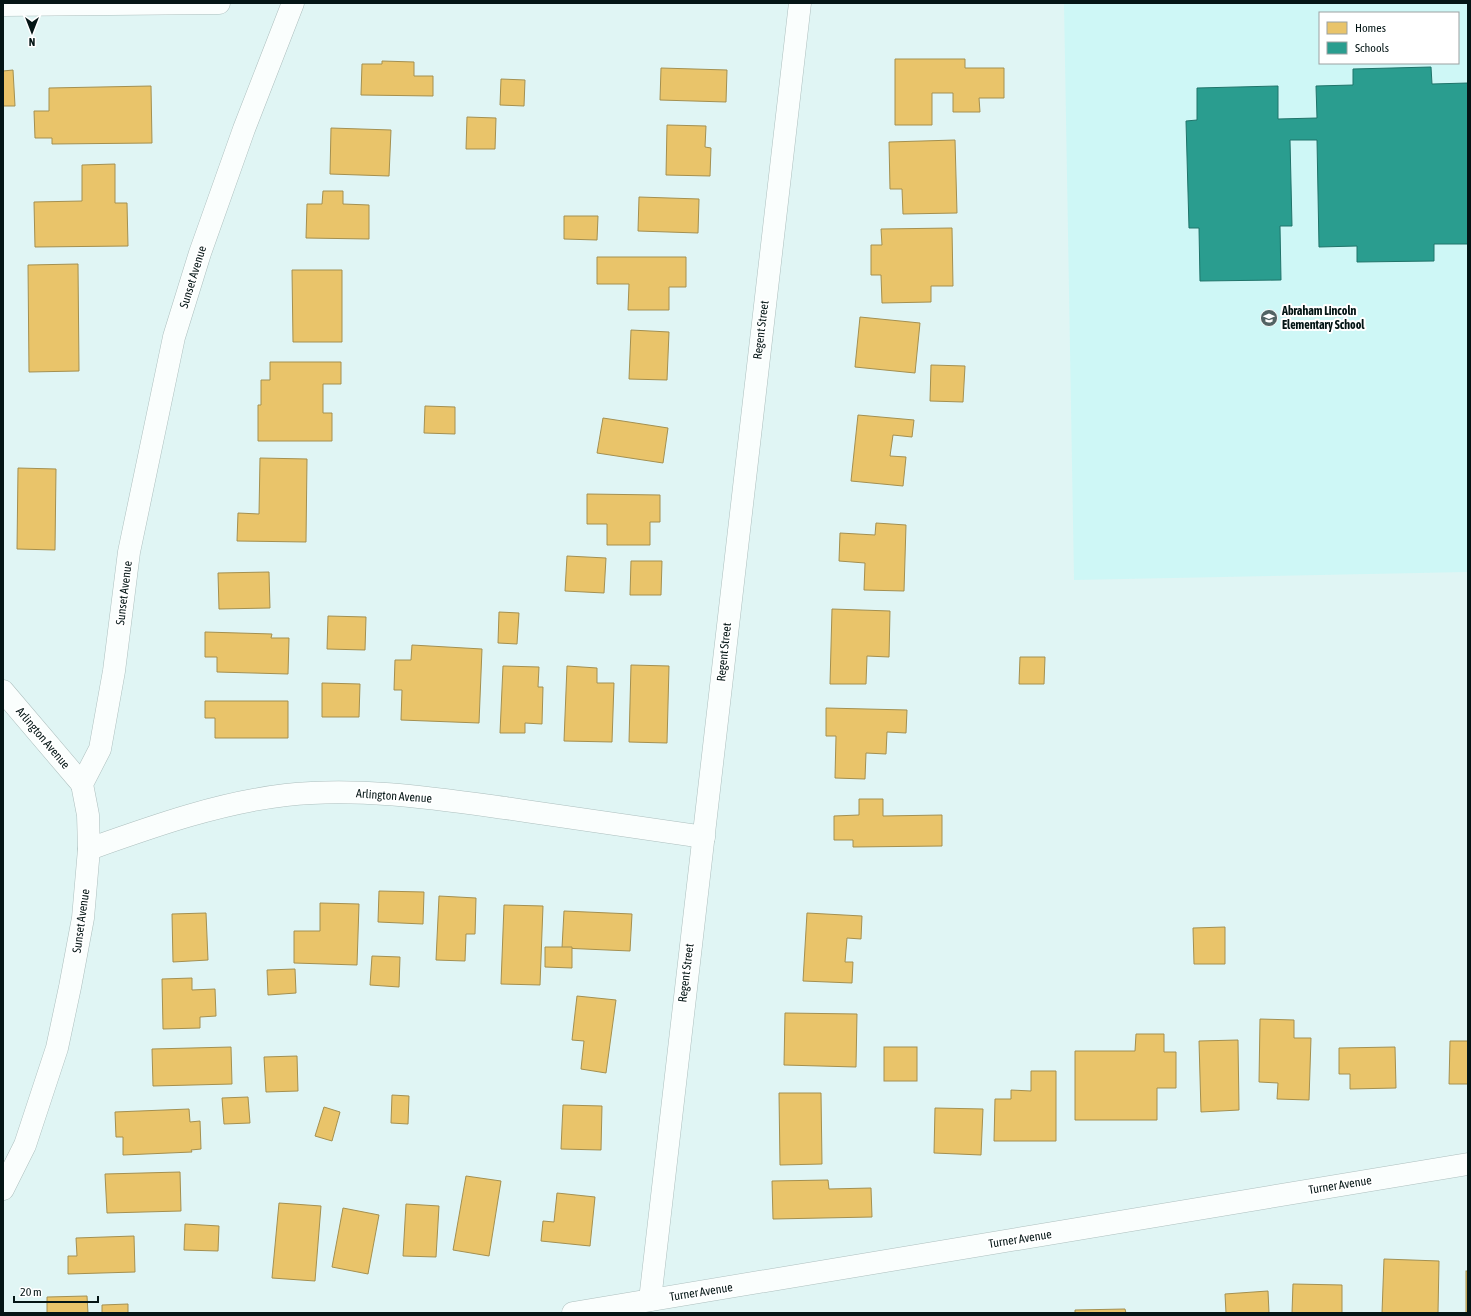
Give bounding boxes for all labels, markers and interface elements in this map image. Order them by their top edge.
north arrow [12,12,52,52]
legend [1319,12,1459,64]
text: Homes [1355,21,1386,35]
text: N [29,36,35,48]
text: Schools [1355,41,1389,55]
street label: Sunset Avenue [177,244,209,310]
street label: Regent Street [750,299,772,360]
place label: Abraham Lincoln Elementary School [1281,304,1365,332]
school or university icon: Abraham Lincoln Elementary School [1259,308,1279,328]
street label: Sunset Avenue [113,560,135,626]
street label: Regent Street [714,621,734,682]
street label: Arlington Avenue [13,704,73,772]
street label: Arlington Avenue [356,786,432,806]
street label: Sunset Avenue [70,888,92,954]
street label: Regent Street [675,942,697,1003]
street label: Turner Avenue [1307,1173,1373,1197]
street label: Turner Avenue [987,1227,1053,1251]
scale bar [14,1278,98,1304]
street label: Turner Avenue [668,1280,734,1304]
text: 20 m [20,1285,42,1299]

